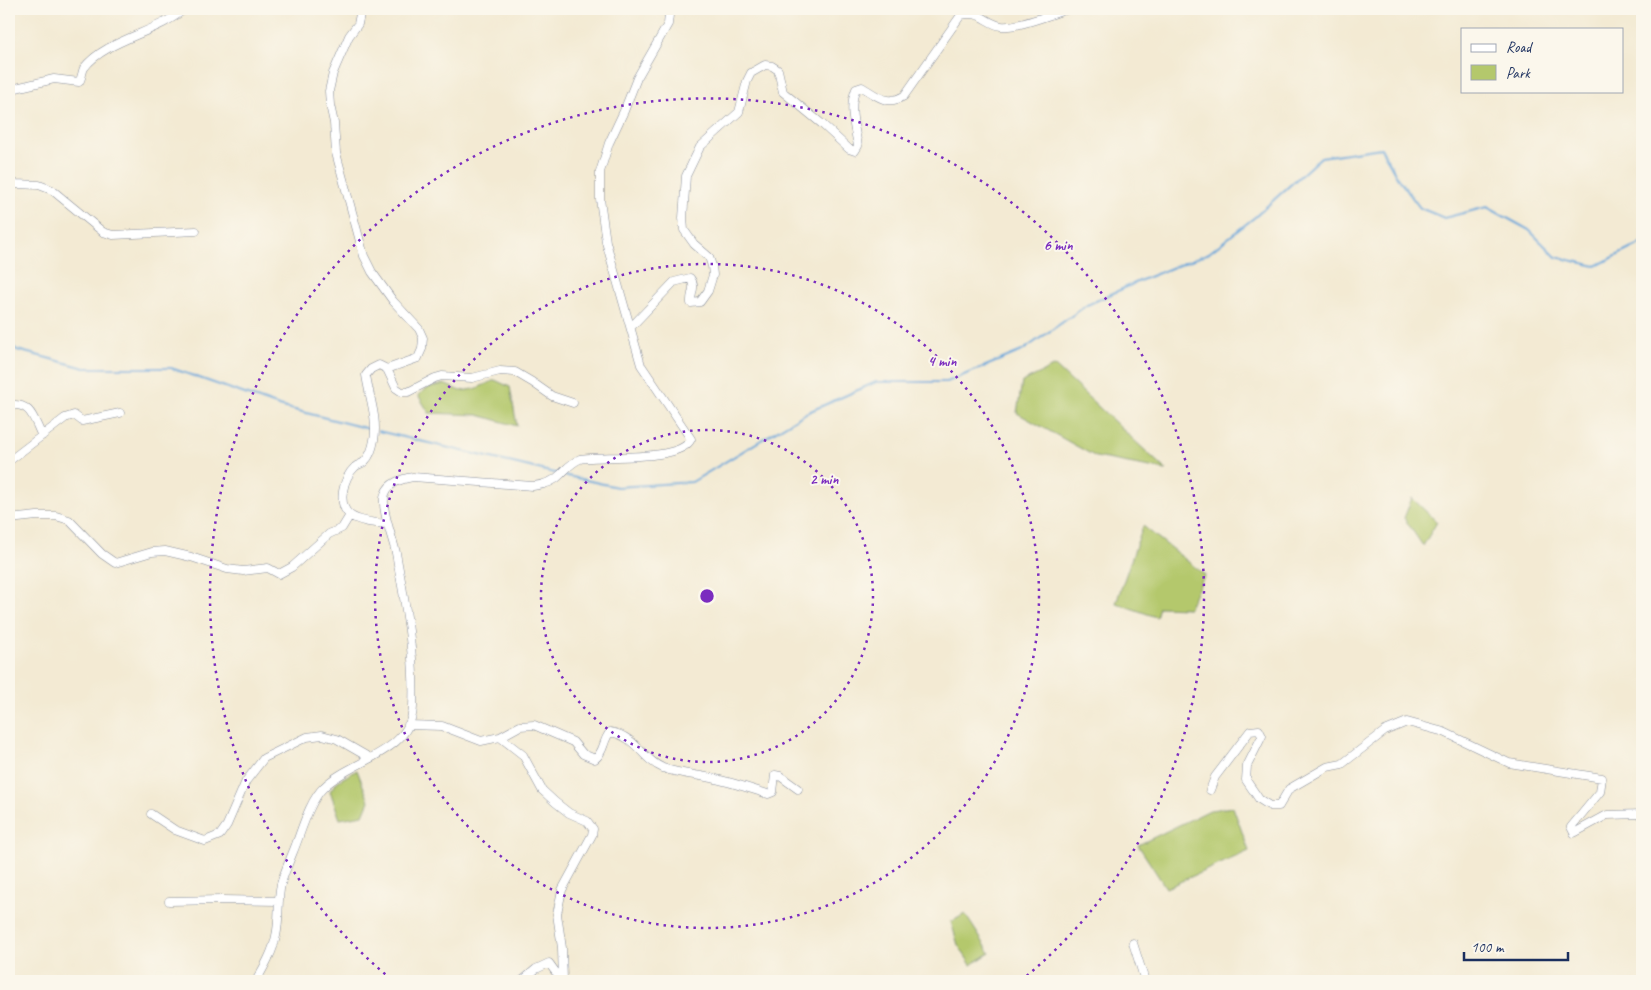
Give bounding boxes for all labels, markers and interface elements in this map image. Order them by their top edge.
legend [1461,28,1624,92]
text: Road [1506,38,1533,57]
text: Park [1506,64,1531,83]
text: 6 min [1043,236,1074,255]
text: 4 min [928,352,957,371]
text: 2 min [810,470,839,489]
centre of rings [698,587,716,605]
scale bar [1464,930,1567,962]
text: 100 m [1471,938,1505,957]

